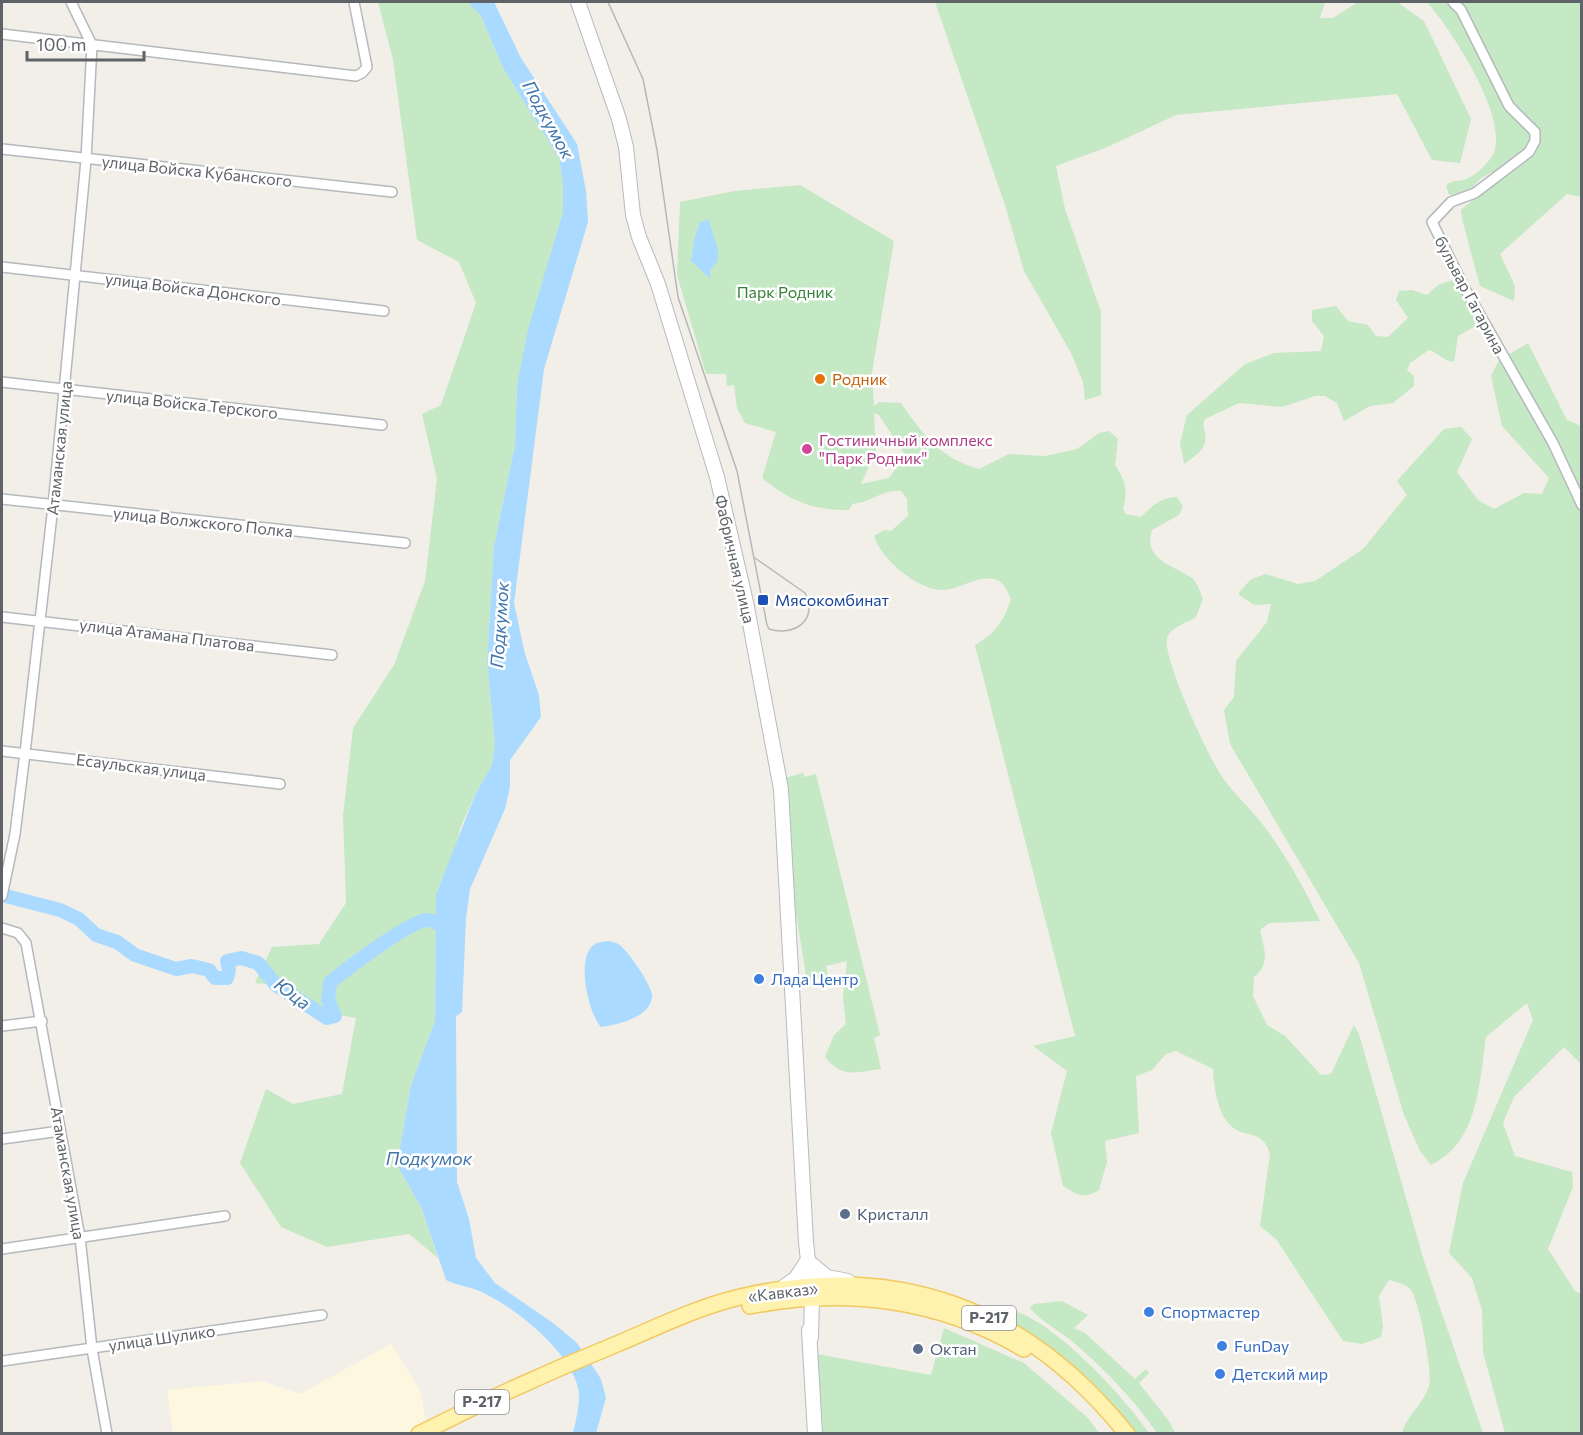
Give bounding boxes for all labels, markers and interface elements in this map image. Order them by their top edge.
scale bar [27,24,144,62]
text: 100 m [36,33,86,55]
water label: Подкумок [518,76,580,163]
street label: улица Войска Кубанского [101,151,293,190]
street label: бульвар Гагарина [1431,232,1510,357]
street label: улица Войска Донского [104,268,282,309]
park label: Парк Родник [737,282,834,301]
place label: Родник [832,369,888,388]
marker: Родник [813,372,827,386]
street label: Атаманская улица [42,380,75,516]
street label: улица Войска Терского [105,385,279,422]
place label: Гостиничный комплекс "Парк Родник" [819,430,993,467]
marker: Гостиничный комплекс "Парк Родник" [800,442,814,456]
street label: Фабричная улица [711,493,760,625]
street label: улица Волжского Полка [112,503,294,540]
water label: Подкумок [485,581,513,669]
place label: Мясокомбинат [775,590,890,609]
marker: Мясокомбинат [756,593,770,607]
street label: улица Атамана Платова [78,614,256,655]
street label: Есаульская улица [75,749,207,784]
place label: Лада Центр [771,969,859,988]
marker: Лада Центр [752,972,766,986]
water label: Юца [270,973,315,1014]
street label: Атаманская улица [47,1105,90,1241]
water label: Подкумок [386,1147,473,1169]
place label: Кристалл [857,1204,928,1223]
marker: Кристалл [838,1207,852,1221]
street label: «Кавказ» [747,1278,819,1305]
place label: Спортмастер [1161,1302,1260,1321]
marker: Спортмастер [1142,1305,1156,1319]
road number: Р-217 [962,1306,1016,1330]
street label: улица Шулико [107,1321,216,1354]
place label: FunDay [1234,1336,1289,1355]
place label: Октан [930,1339,977,1358]
marker: FunDay [1215,1339,1229,1353]
marker: Октан [911,1342,925,1356]
place label: Детский мир [1232,1364,1328,1383]
marker: Детский мир [1213,1367,1227,1381]
road number: Р-217 [455,1390,509,1414]

